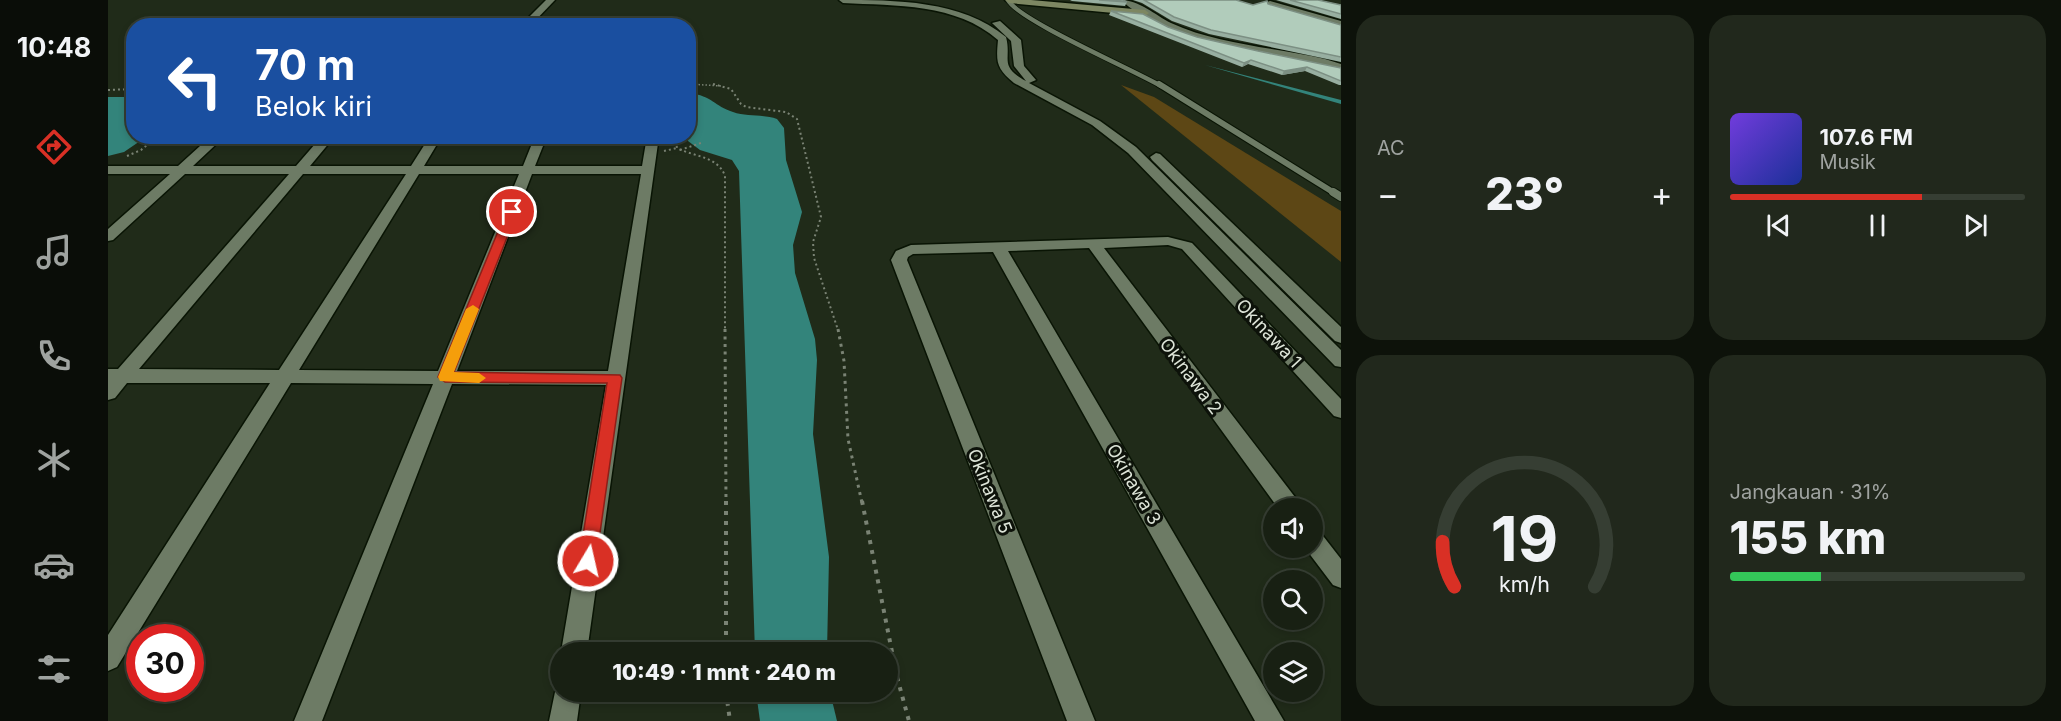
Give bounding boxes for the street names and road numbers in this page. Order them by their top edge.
street label: Okinawa 1 [1232,294,1306,372]
street label: Okinawa 2 [1156,334,1226,418]
street label: Okinawa 3 [1102,440,1166,528]
street label: Okinawa 5 [963,446,1017,536]

